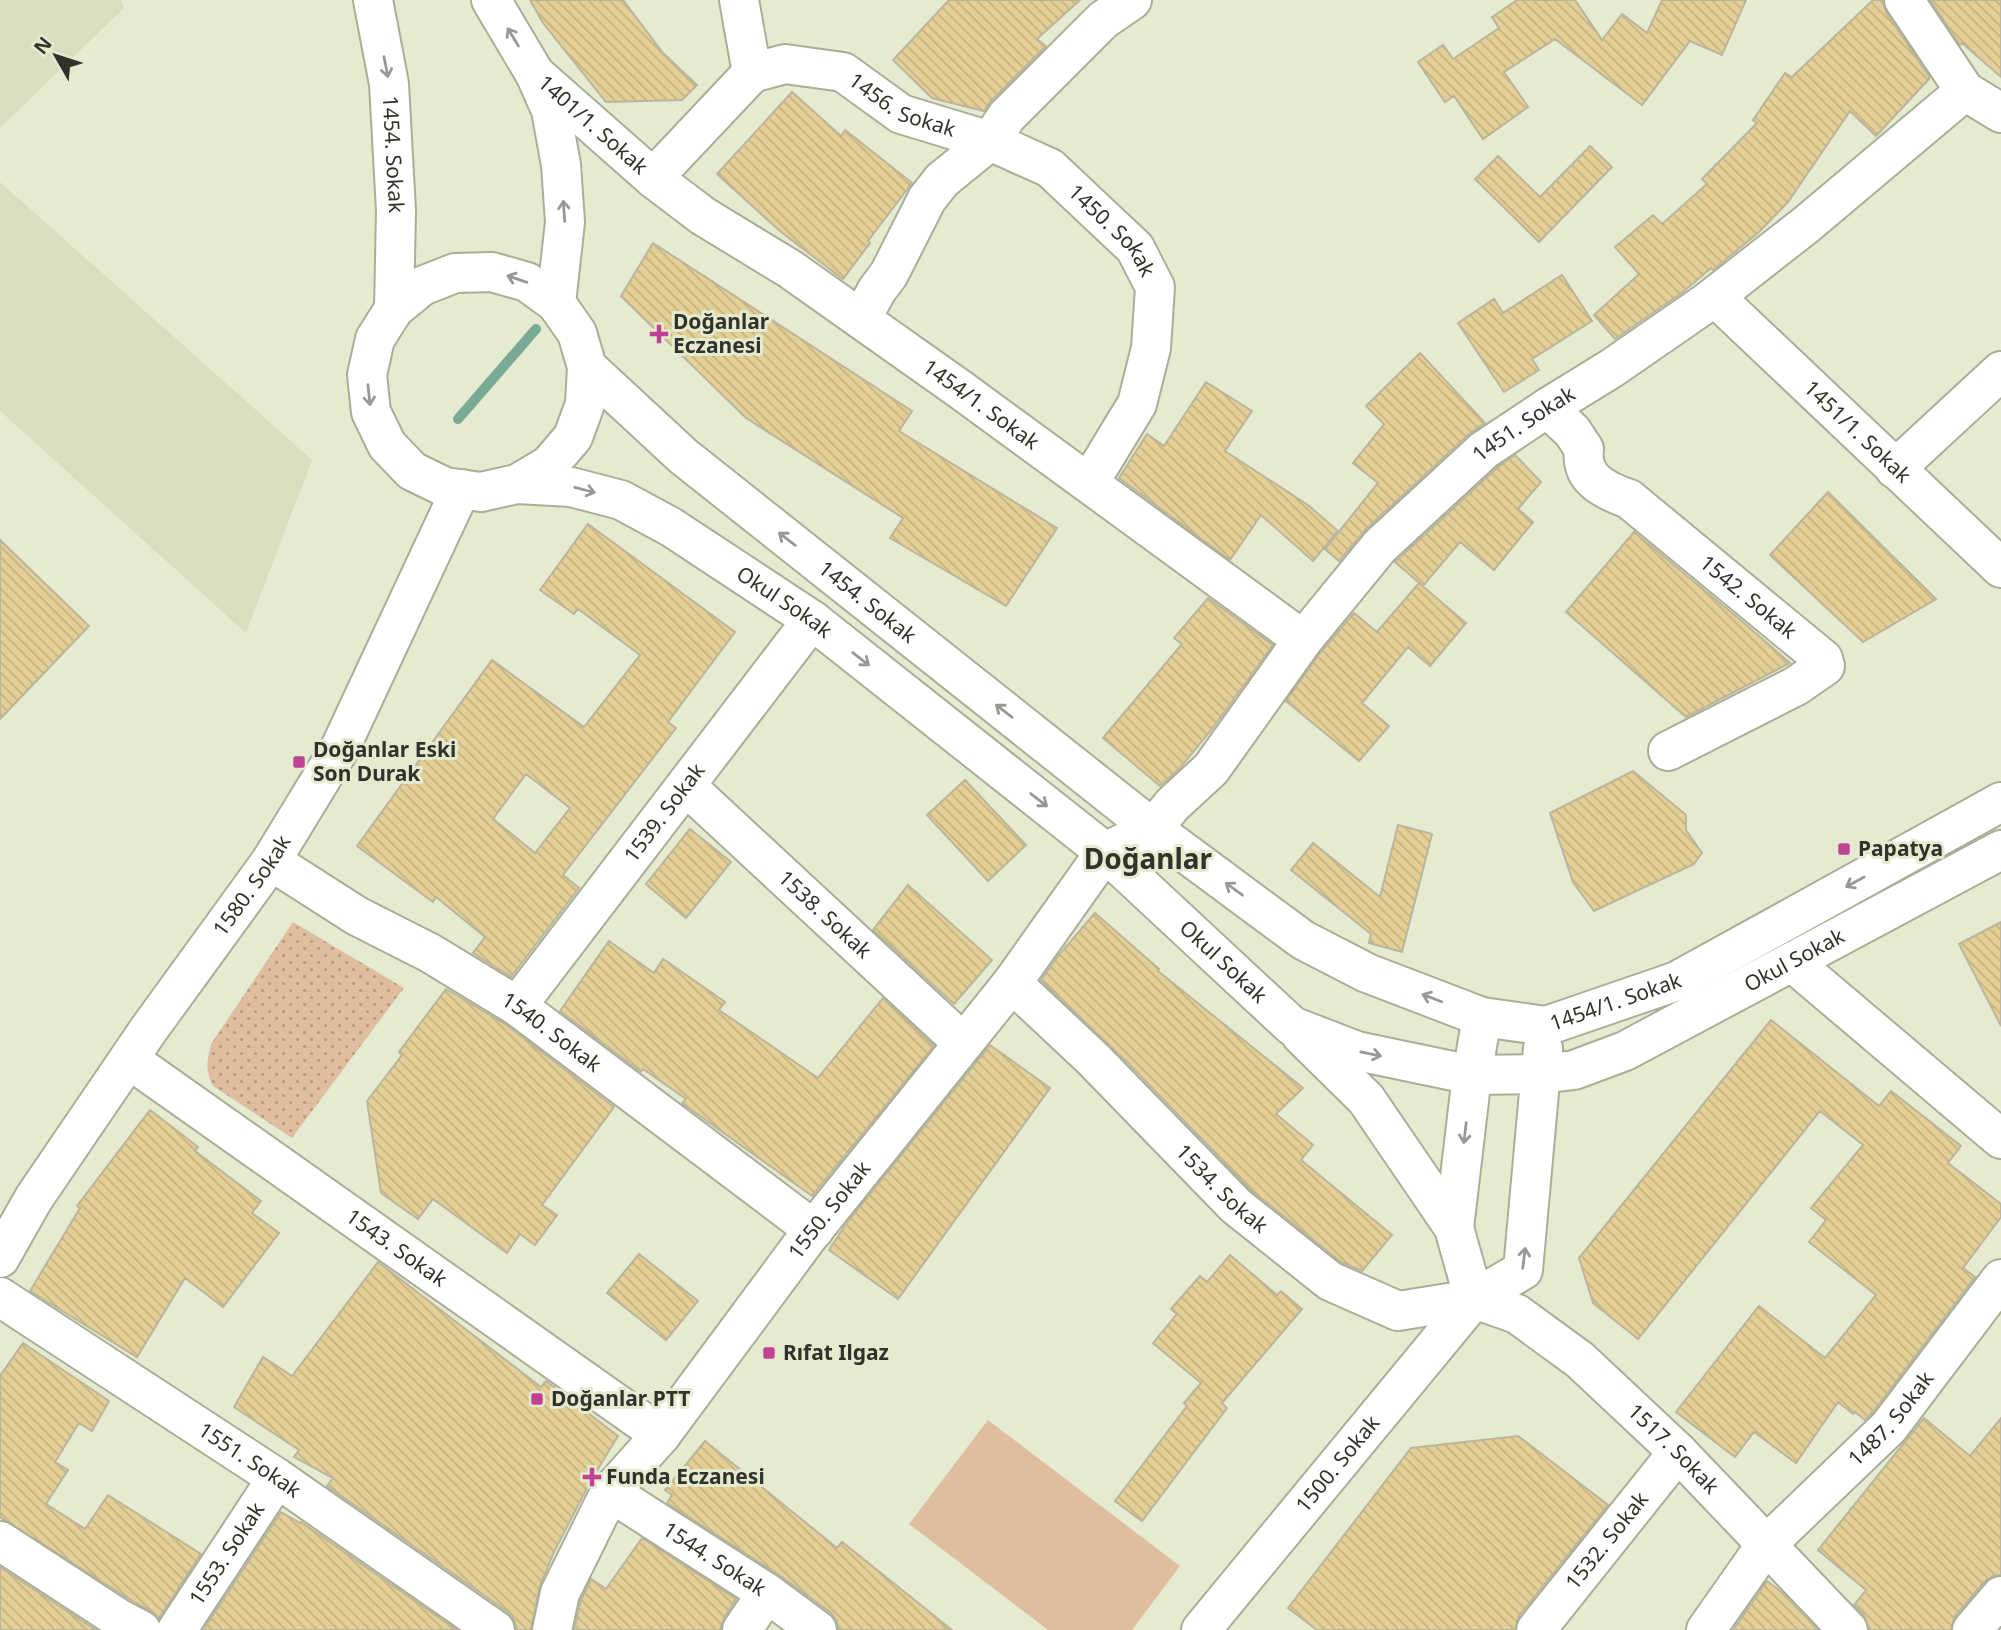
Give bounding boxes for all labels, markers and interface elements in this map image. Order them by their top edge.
north arrow [21,21,91,91]
one-way arrow [506,27,520,47]
text: N [28,31,58,59]
one-way arrow [379,55,393,78]
street label: 1456. Sokak [844,66,960,143]
street label: 1401/1. Sokak [533,68,655,181]
street label: 1454. Sokak [377,95,411,215]
street label: 1450. Sokak [1063,177,1163,282]
one-way arrow [557,200,570,223]
one-way arrow [506,272,528,285]
place label: Doğanlar Eczanesi [673,307,770,359]
marker: Doğanlar Eczanesi [651,326,667,342]
street label: 1454/1. Sokak [917,352,1046,456]
street label: 1451/1. Sokak [1798,374,1918,489]
street label: 1451. Sokak [1466,379,1581,467]
one-way arrow [363,383,376,406]
one-way arrow [573,484,596,497]
one-way arrow [779,531,797,546]
street label: 1542. Sokak [1694,548,1804,645]
street label: 1454. Sokak [813,554,923,649]
street label: Okul Sokak [731,559,839,644]
one-way arrow [851,651,869,667]
one-way arrow [995,703,1013,718]
place label: Doğanlar Eski Son Durak [313,735,456,787]
marker: Doğanlar Eski Son Durak [291,754,307,770]
street label: 1539. Sokak [617,756,711,868]
one-way arrow [1029,793,1048,808]
street label: 1580. Sokak [206,829,297,941]
place label: Papatya [1858,834,1943,862]
district label: Doğanlar [1084,839,1213,877]
marker: Papatya [1836,841,1852,857]
street label: 1538. Sokak [773,864,878,965]
one-way arrow [1846,876,1866,890]
one-way arrow [1225,882,1244,896]
street label: Okul Sokak [1174,913,1274,1009]
street label: Okul Sokak [1739,921,1850,998]
street label: 1454/1. Sokak [1546,965,1686,1037]
street label: 1540. Sokak [497,985,608,1078]
one-way arrow [1422,990,1444,1003]
one-way arrow [1359,1047,1382,1061]
one-way arrow [1459,1121,1472,1143]
street label: 1534. Sokak [1170,1138,1275,1240]
street label: 1550. Sokak [781,1154,877,1264]
street label: 1543. Sokak [341,1202,454,1293]
one-way arrow [1517,1247,1530,1270]
place label: Rıfat Ilgaz [783,1338,889,1366]
marker: Rıfat Ilgaz [761,1345,777,1361]
street label: 1487. Sokak [1842,1364,1940,1472]
place label: Doğanlar PTT [551,1384,690,1412]
marker: Doğanlar PTT [529,1391,545,1407]
street label: 1517. Sokak [1622,1397,1726,1500]
street label: 1500. Sokak [1289,1409,1386,1518]
street label: 1551. Sokak [193,1415,307,1504]
place label: Funda Eczanesi [606,1462,765,1490]
marker: Funda Eczanesi [584,1469,600,1485]
street label: 1532. Sokak [1559,1485,1654,1595]
street label: 1553. Sokak [182,1496,271,1610]
street label: 1544. Sokak [658,1515,773,1602]

